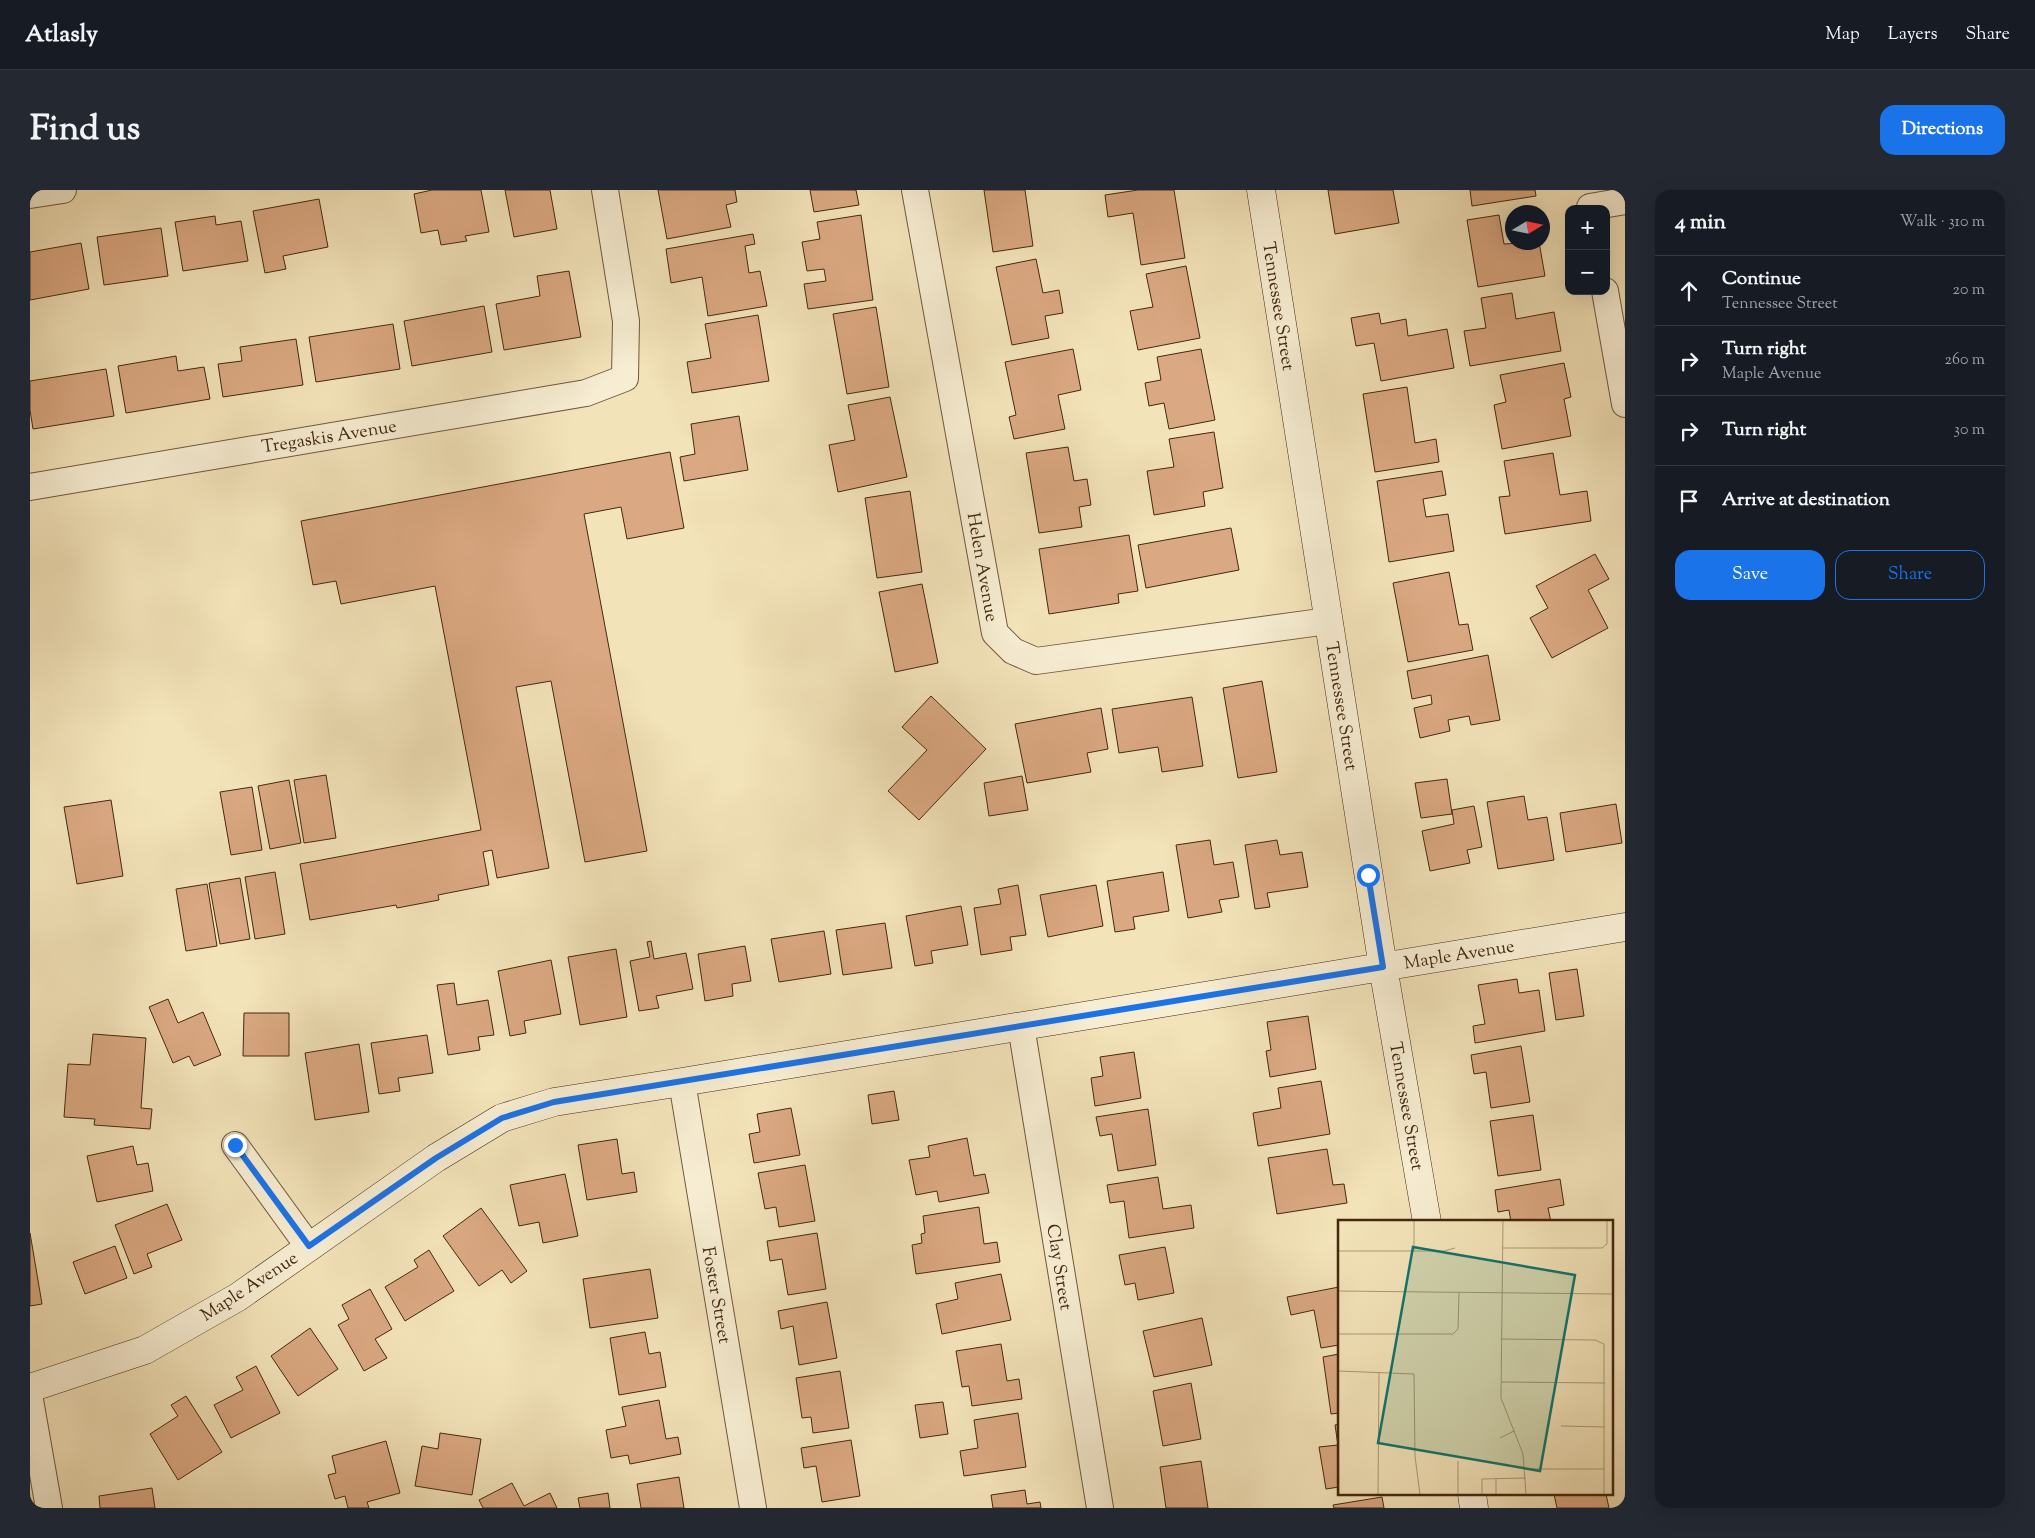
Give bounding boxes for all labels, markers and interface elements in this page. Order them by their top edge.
text: Atlasly [25,18,98,52]
text: Map [1825,22,1860,48]
text: Layers [1888,22,1938,48]
text: Share [1966,22,2010,48]
text: Find us [30,105,140,156]
button: Directions [1880,105,2005,155]
north arrow [1505,205,1550,250]
map controls [1565,205,1610,295]
button: + [1565,205,1610,250]
text: 4 min [1675,208,1726,238]
text: Walk · 310 m [1900,211,1985,234]
street label: Tennessee Street [1254,240,1300,373]
button: − [1565,250,1610,295]
text: Continue [1722,266,1801,293]
icon: ahead [1675,277,1703,305]
text: 20 m [1952,279,1985,302]
text: Tennessee Street [1722,293,1838,316]
text: Turn right [1722,336,1806,363]
icon: right [1675,347,1703,375]
text: 260 m [1944,349,1985,372]
text: Maple Avenue [1722,363,1821,386]
street label: Tregaskis Avenue [260,414,399,461]
icon: right [1675,417,1703,445]
text: Turn right [1722,417,1806,444]
text: 30 m [1954,419,1985,442]
icon: arrive [1675,487,1703,515]
text: Arrive at destination [1722,487,1890,514]
street label: Helen Avenue [959,511,1003,624]
button: Save [1675,550,1825,600]
button: Share [1835,550,1985,600]
street label: Tennessee Street [1317,640,1363,773]
route start [1357,864,1380,887]
street label: Maple Avenue [1402,934,1517,978]
street label: Tennessee Street [1381,1040,1429,1173]
route end [224,1134,247,1157]
inset map [1338,1220,1612,1496]
street label: Clay Street [1038,1222,1078,1312]
street label: Foster Street [694,1245,736,1346]
street label: Maple Avenue [196,1246,304,1329]

